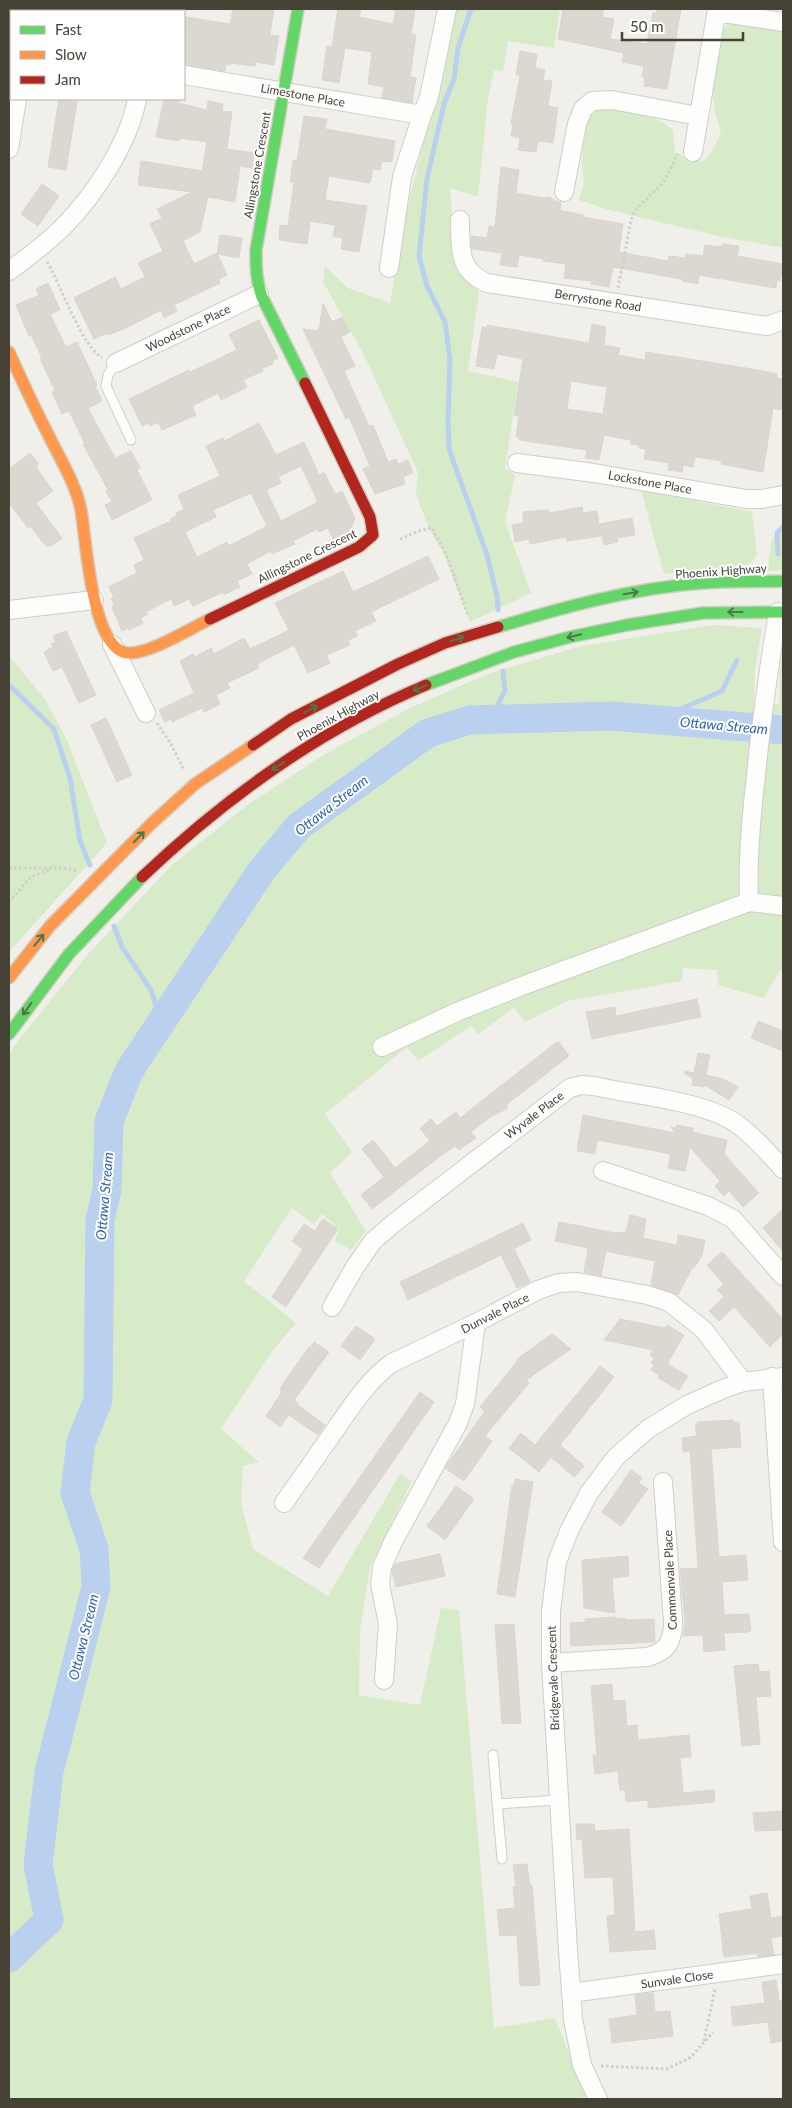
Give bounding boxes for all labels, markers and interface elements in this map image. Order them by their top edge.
legend [10,10,185,100]
scale bar [622,10,743,42]
text: 50 m [630,17,664,35]
text: Fast [55,20,82,38]
text: Slow [55,45,87,63]
text: Jam [55,70,81,88]
street label: Limestone Place [260,80,346,110]
street label: Allingstone Crescent [240,110,274,220]
street label: Berrystone Road [553,286,643,314]
street label: Woodstone Place [143,301,233,355]
street label: Lockstone Place [607,467,693,497]
street label: Allingstone Crescent [255,525,360,587]
street label: Phoenix Highway [675,560,768,582]
one-way arrow [623,588,639,598]
one-way arrow [727,607,743,617]
one-way arrow [567,632,583,641]
one-way arrow [449,634,465,643]
one-way arrow [413,683,428,693]
street label: Phoenix Highway [294,686,383,744]
one-way arrow [303,704,318,714]
water label: Ottawa Stream [679,713,769,737]
one-way arrow [272,761,286,771]
water label: Ottawa Stream [291,771,371,839]
one-way arrow [133,831,145,843]
one-way arrow [34,933,45,946]
one-way arrow [22,1002,32,1016]
street label: Wyvale Place [501,1088,567,1142]
water label: Ottawa Stream [92,1151,116,1241]
street label: Dunvale Place [458,1289,532,1337]
street label: Commonvale Place [660,1530,680,1630]
water label: Ottawa Stream [64,1592,102,1682]
street label: Bridgevale Crescent [544,1625,562,1731]
street label: Sunvale Close [640,1966,714,1992]

